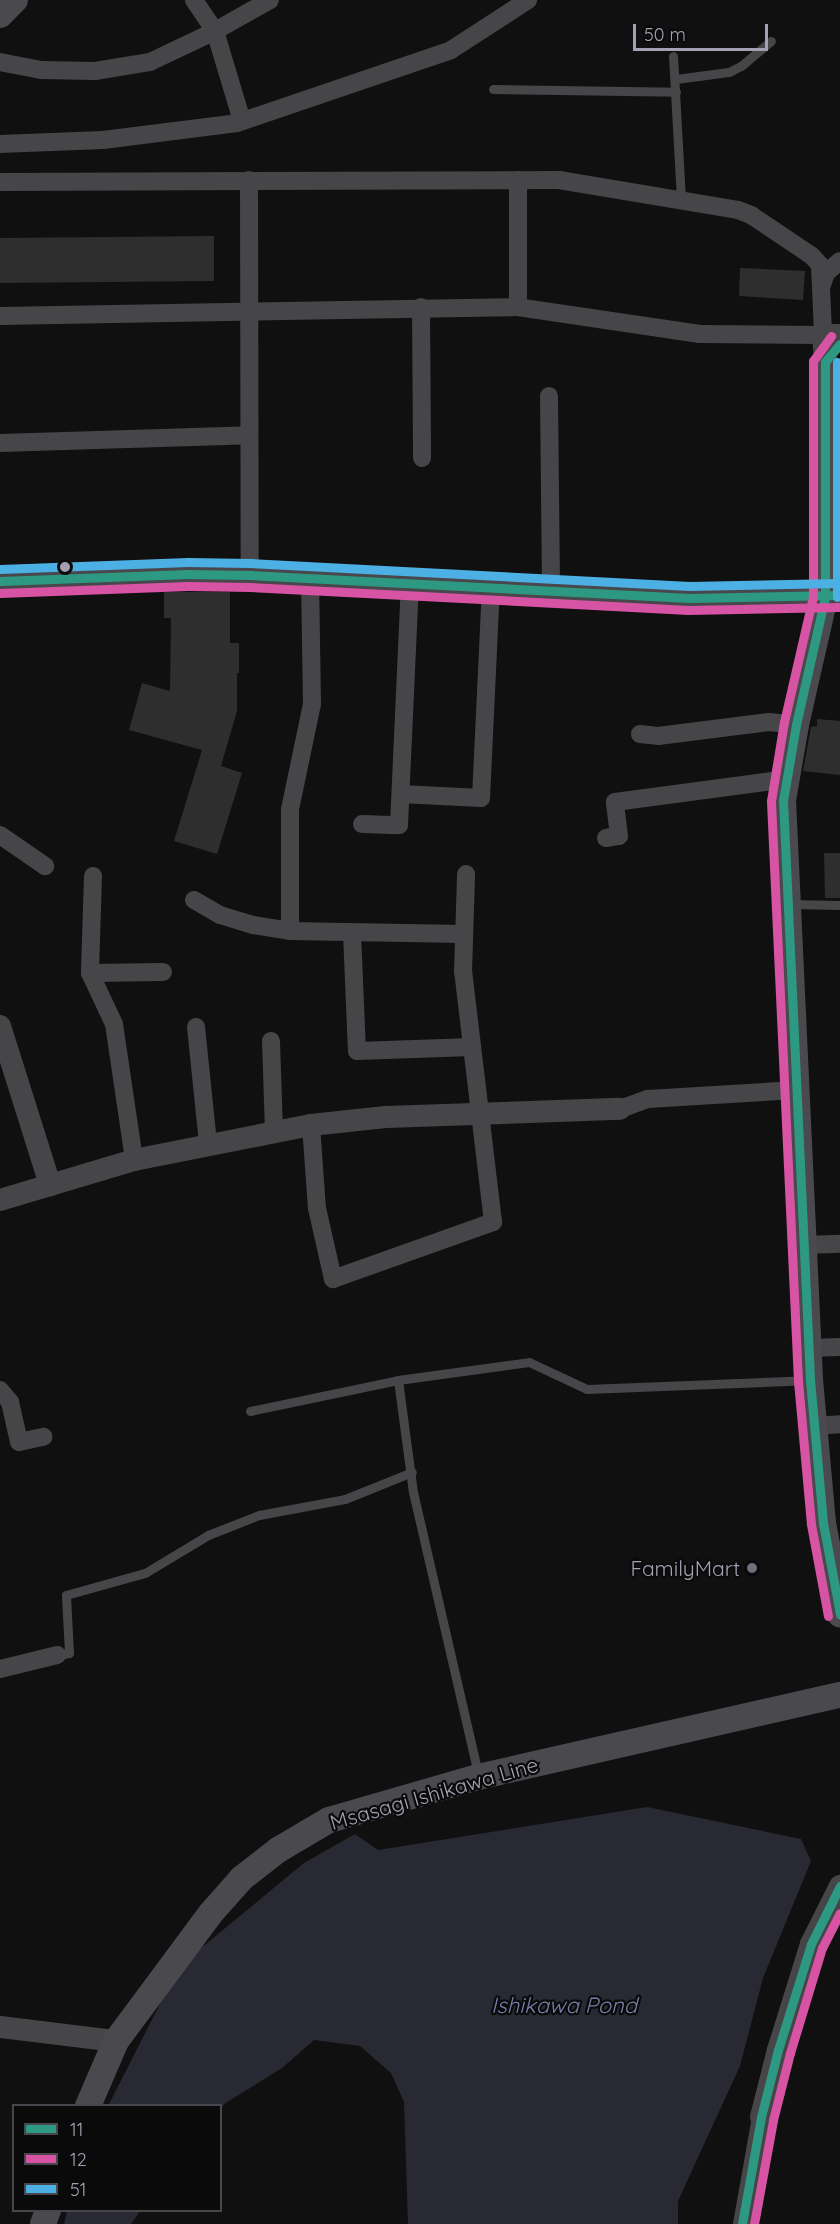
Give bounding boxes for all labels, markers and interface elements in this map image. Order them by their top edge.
scale bar [636,12,771,50]
text: 50 m [644,23,686,46]
unlabelled marker [59,561,71,573]
place label: FamilyMart [630,1555,740,1581]
marker: FamilyMart [745,1561,759,1575]
street label: Msasagi Ishikawa Line [327,1751,541,1835]
water label: Ishikawa Pond [491,1993,637,2019]
legend [12,2104,222,2212]
text: 11 [70,2118,83,2141]
text: 12 [70,2148,87,2171]
text: 51 [70,2178,86,2201]

